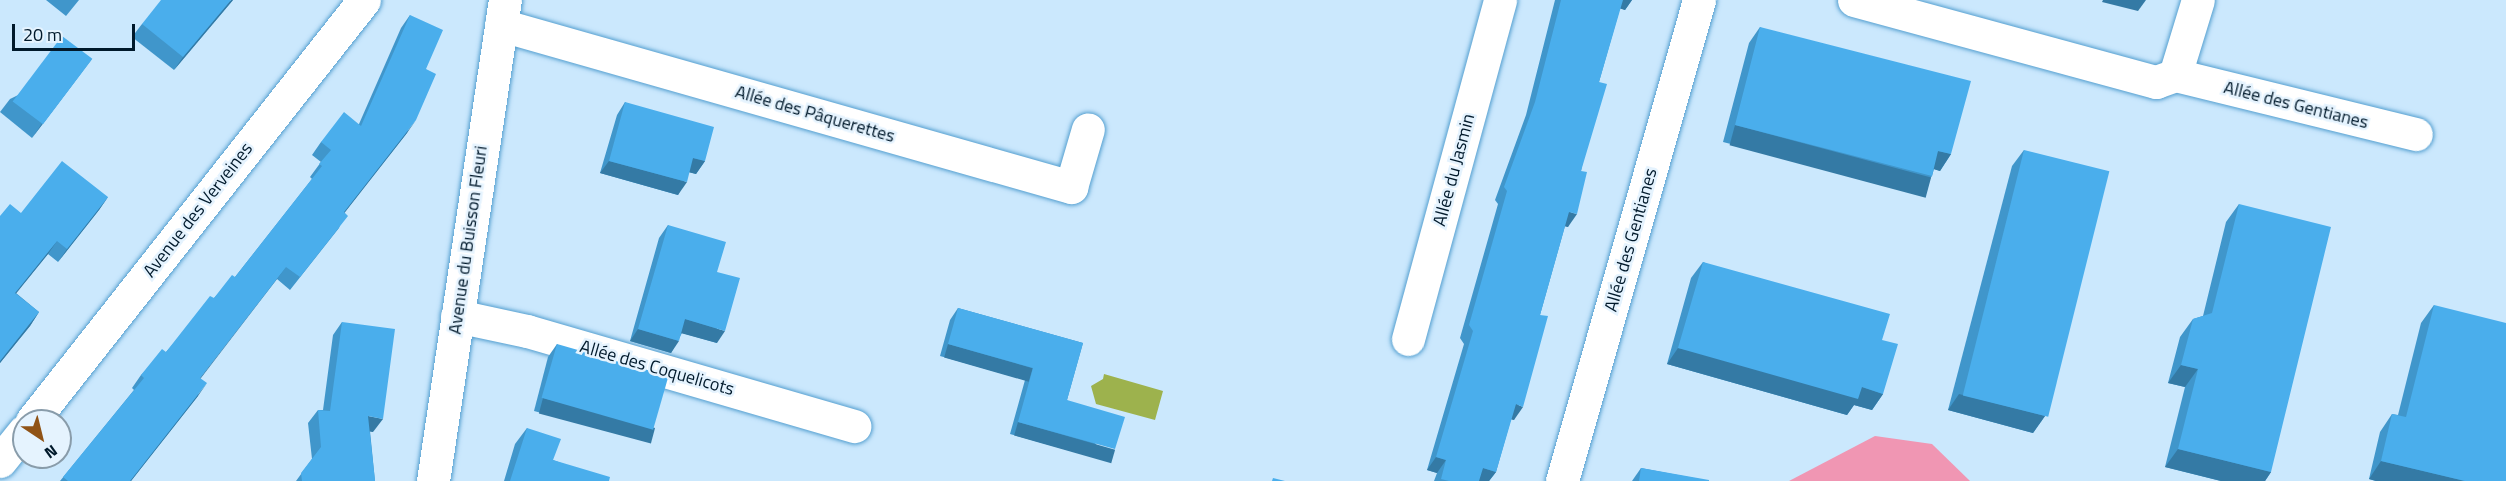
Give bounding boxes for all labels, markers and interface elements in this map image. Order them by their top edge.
scale bar [15,12,138,50]
text: 20 m [23,21,62,48]
street label: Allée des Gentianes [2221,77,2371,133]
street label: Allée des Pâquerettes [733,81,897,147]
street label: Allée du Jasmin [1429,111,1479,229]
street label: Avenue des Verveines [139,138,257,282]
street label: Avenue du Buisson Fleuri [444,144,492,336]
street label: Allée des Gentianes [1600,166,1662,314]
street label: Allée des Coquelicots [577,336,737,400]
north arrow [12,409,72,469]
text: N [40,439,63,465]

